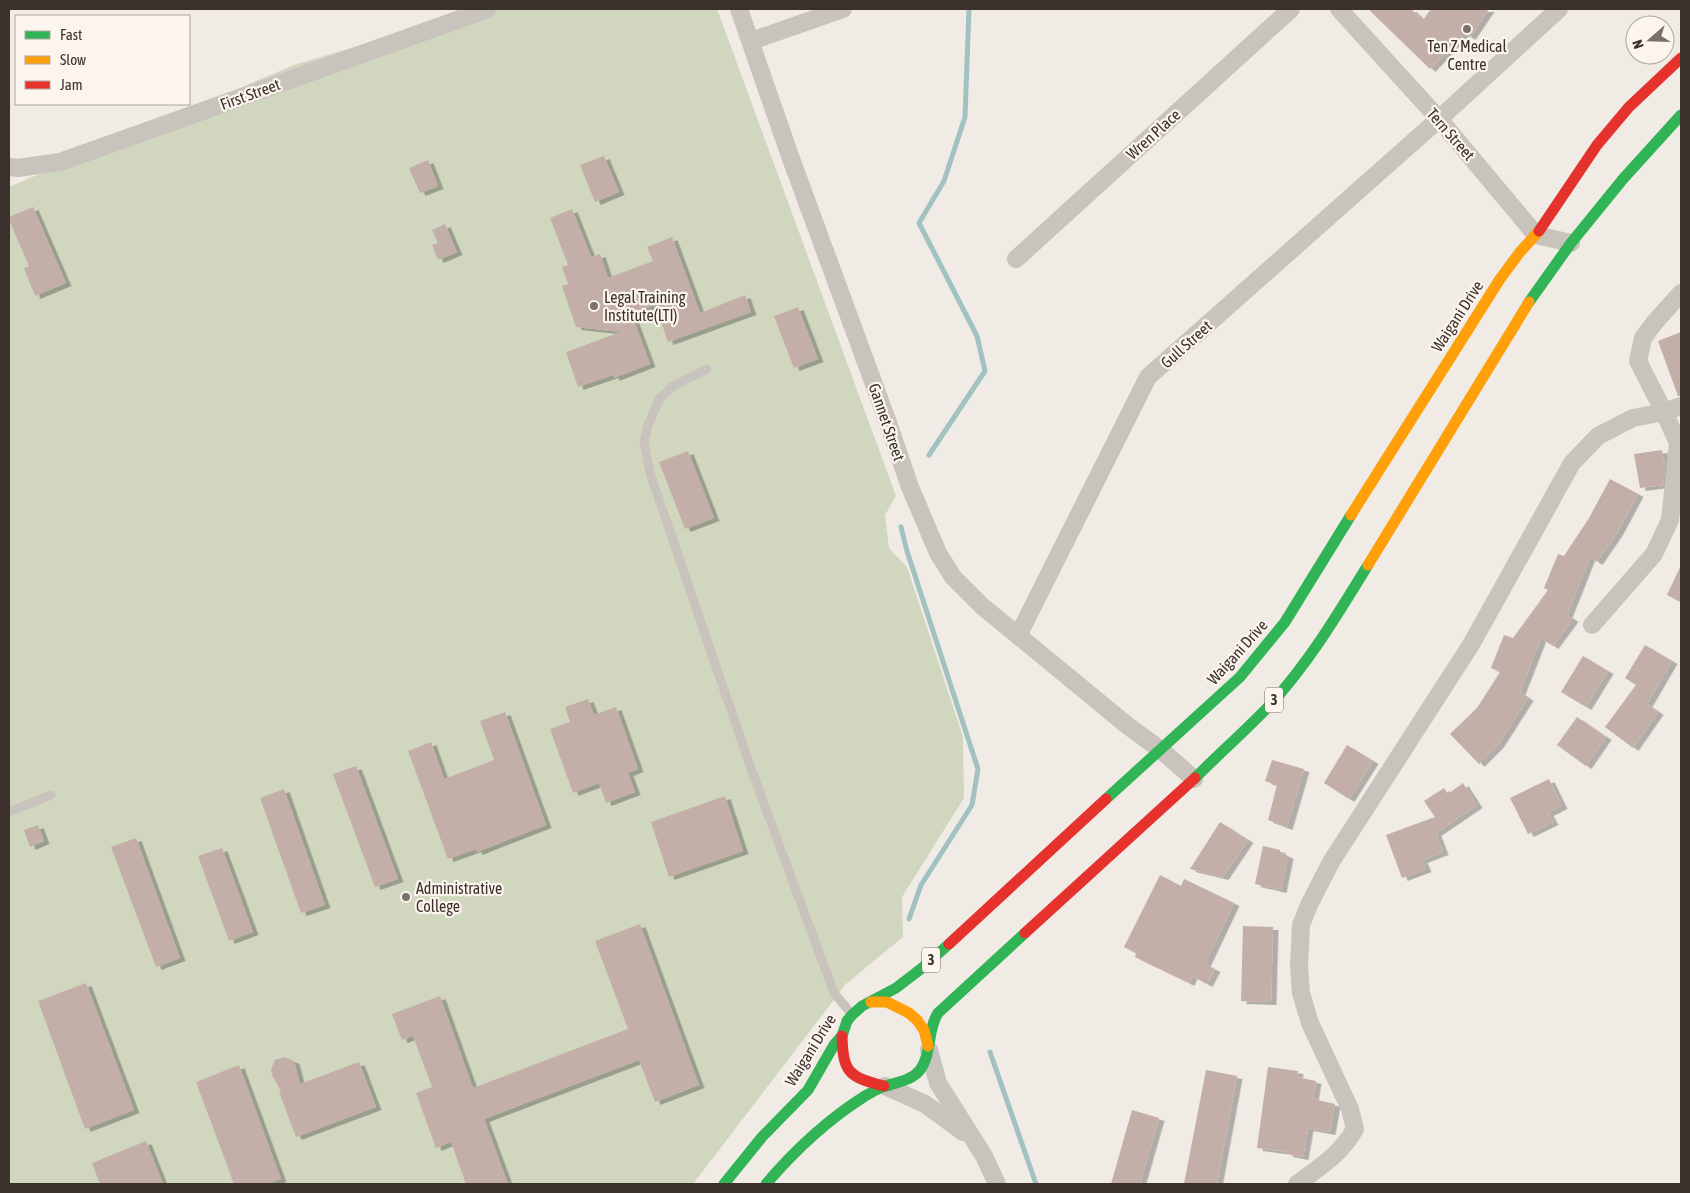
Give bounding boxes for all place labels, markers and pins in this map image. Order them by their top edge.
marker: Ten Z Medical Centre [1461,23,1473,35]
place label: Ten Z Medical Centre [1427,37,1507,73]
place label: Legal Training Institute(LTI) [604,288,686,325]
marker: Legal Training Institute(LTI) [588,300,600,312]
place label: Administrative College [416,879,502,916]
marker: Administrative College [400,891,412,903]

